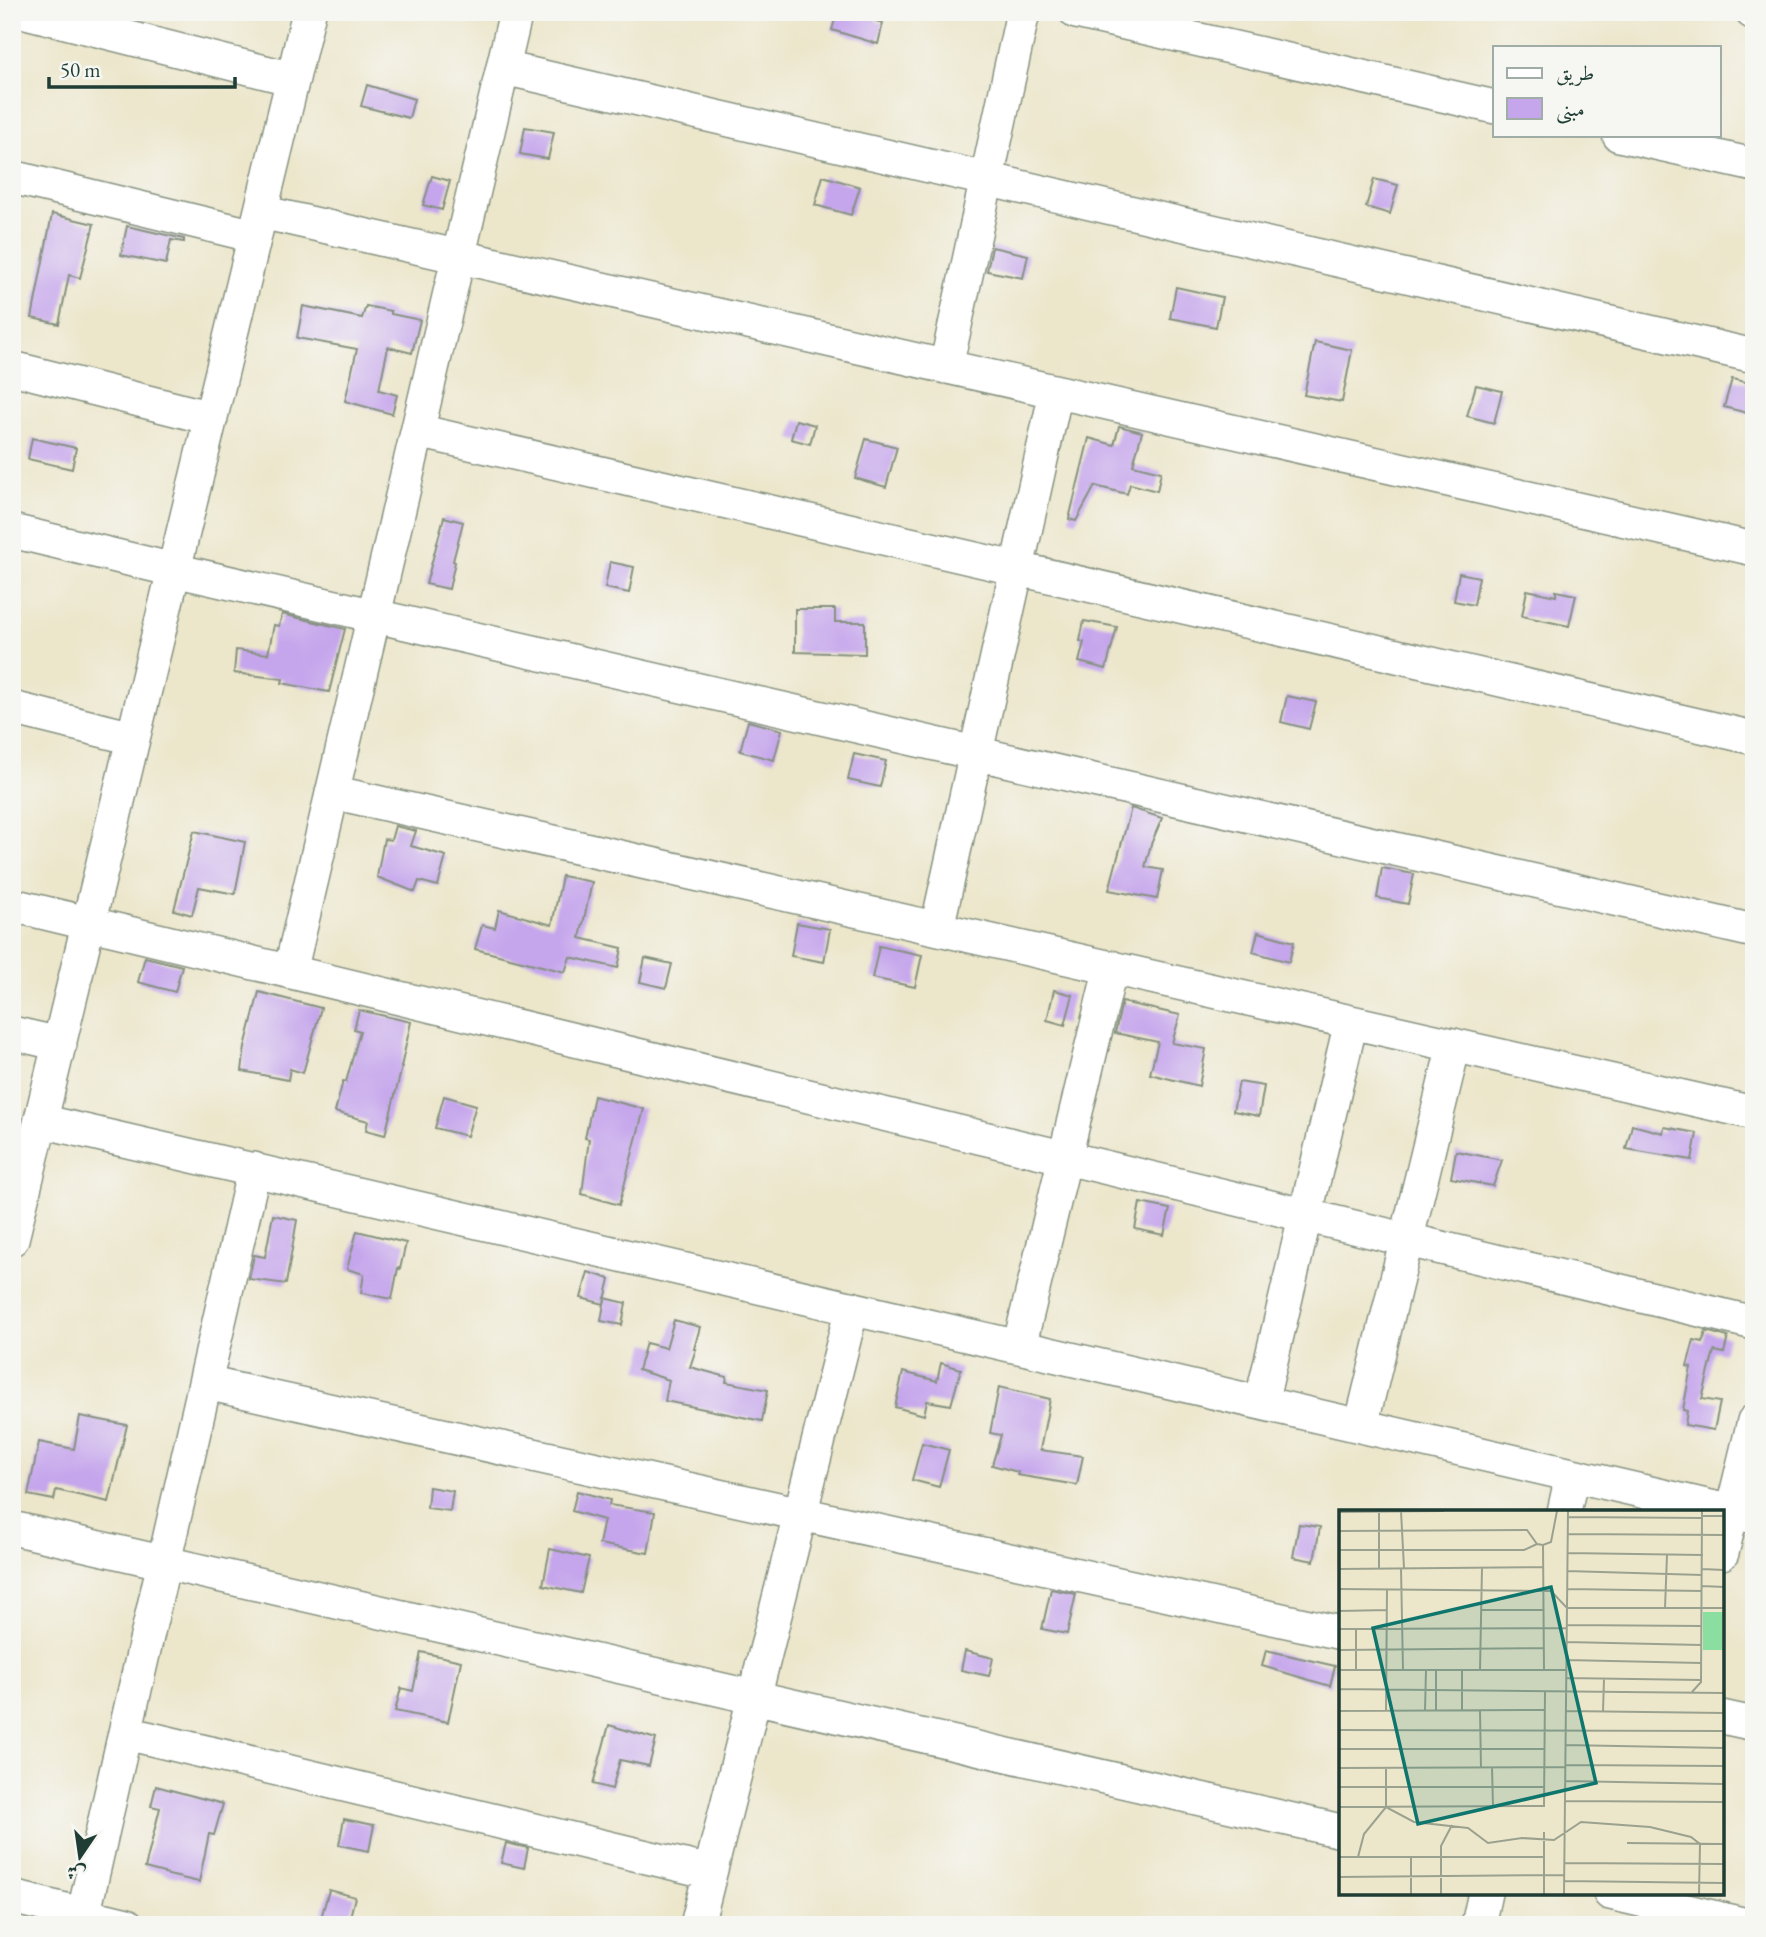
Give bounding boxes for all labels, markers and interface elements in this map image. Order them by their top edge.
scale bar [49,46,234,90]
legend [1493,46,1720,136]
text: 50 m [60,56,101,83]
text: طريق [1556,59,1594,86]
text: مبنى [1556,95,1585,124]
inset map [1339,1510,1724,1895]
north arrow [46,1822,116,1892]
text: ش [64,1859,88,1887]

